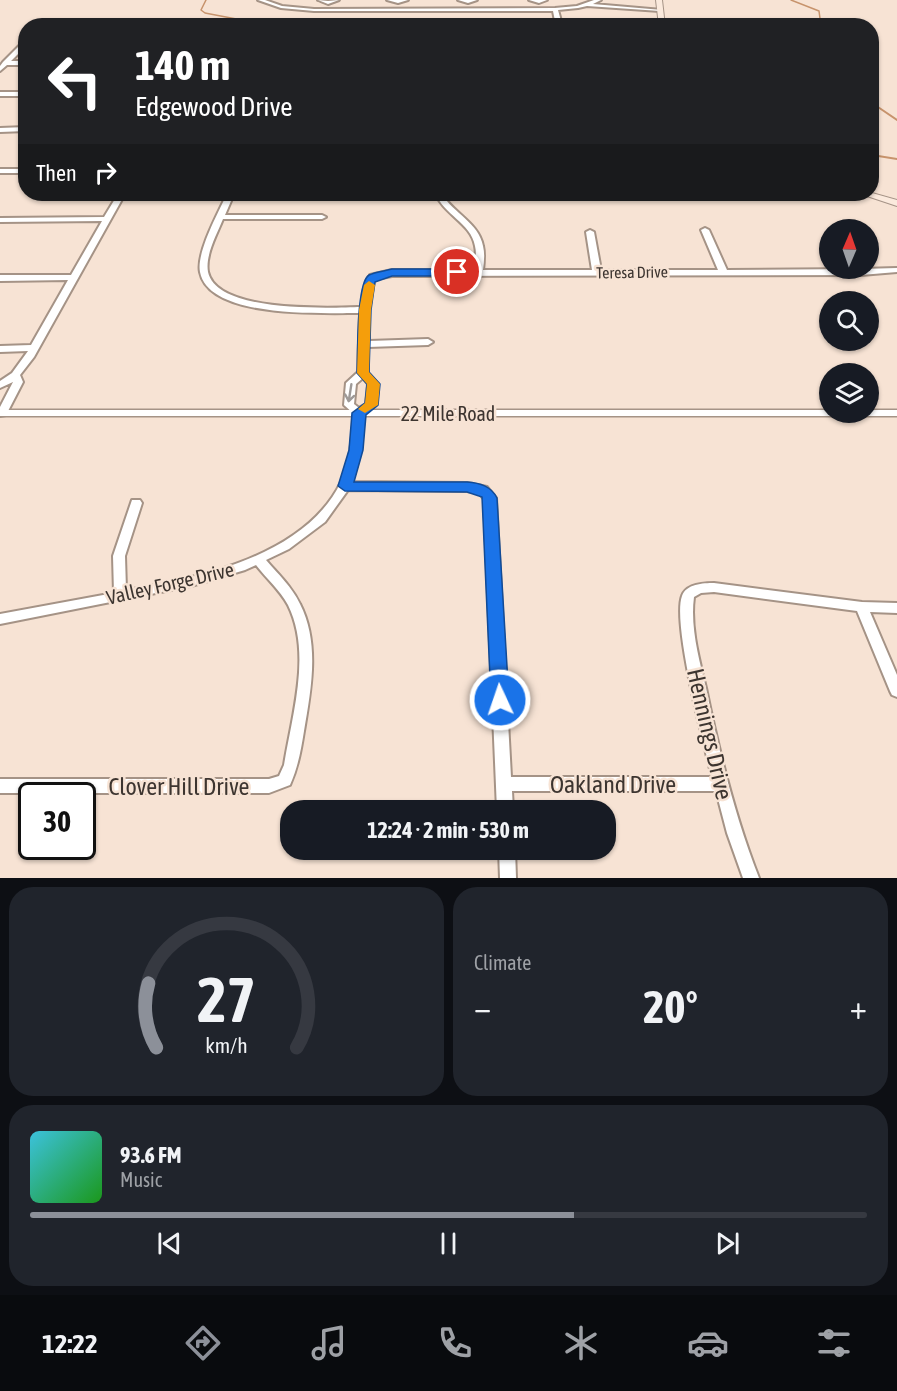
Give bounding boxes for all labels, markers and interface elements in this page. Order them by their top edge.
text: 140 m [135,41,230,89]
icon: left [36,42,114,120]
text: Edgewood Drive [135,91,293,122]
icon: right [89,156,122,189]
text: Then [36,160,77,186]
north arrow [819,219,879,279]
map controls [819,219,879,423]
pin [431,246,482,297]
icon: arrive [440,255,473,288]
street label: Teresa Drive [596,262,668,282]
button: search [819,291,879,351]
button: layers [819,363,879,423]
one-way arrow [345,383,356,402]
street label: 22 Mile Road [401,402,495,425]
street label: Valley Forge Drive [104,557,236,609]
street label: Hennings Drive [682,666,738,802]
position arrow [468,668,532,732]
street label: Oakland Drive [550,771,676,798]
street label: Clover Hill Drive [109,773,249,800]
speed limit sign: 30 [18,782,96,860]
text: 12:24 · 2 min · 530 m [367,817,529,843]
text: Climate [474,951,531,974]
text: 27 [197,964,256,1035]
text: 20° [643,981,698,1033]
text: − [474,988,491,1026]
text: + [850,988,867,1026]
text: km/h [205,1034,248,1059]
text: 93.6 FM [120,1142,182,1168]
text: Music [120,1168,162,1191]
icon: previous [153,1227,186,1260]
icon: pause [432,1227,465,1260]
icon: next [711,1227,744,1260]
icon: directions [182,1322,224,1364]
icon: music [308,1322,350,1364]
icon: phone [434,1322,476,1364]
icon: climate [560,1322,602,1364]
icon: car [687,1322,729,1364]
icon: filters [813,1322,855,1364]
text: 12:22 [42,1328,98,1359]

